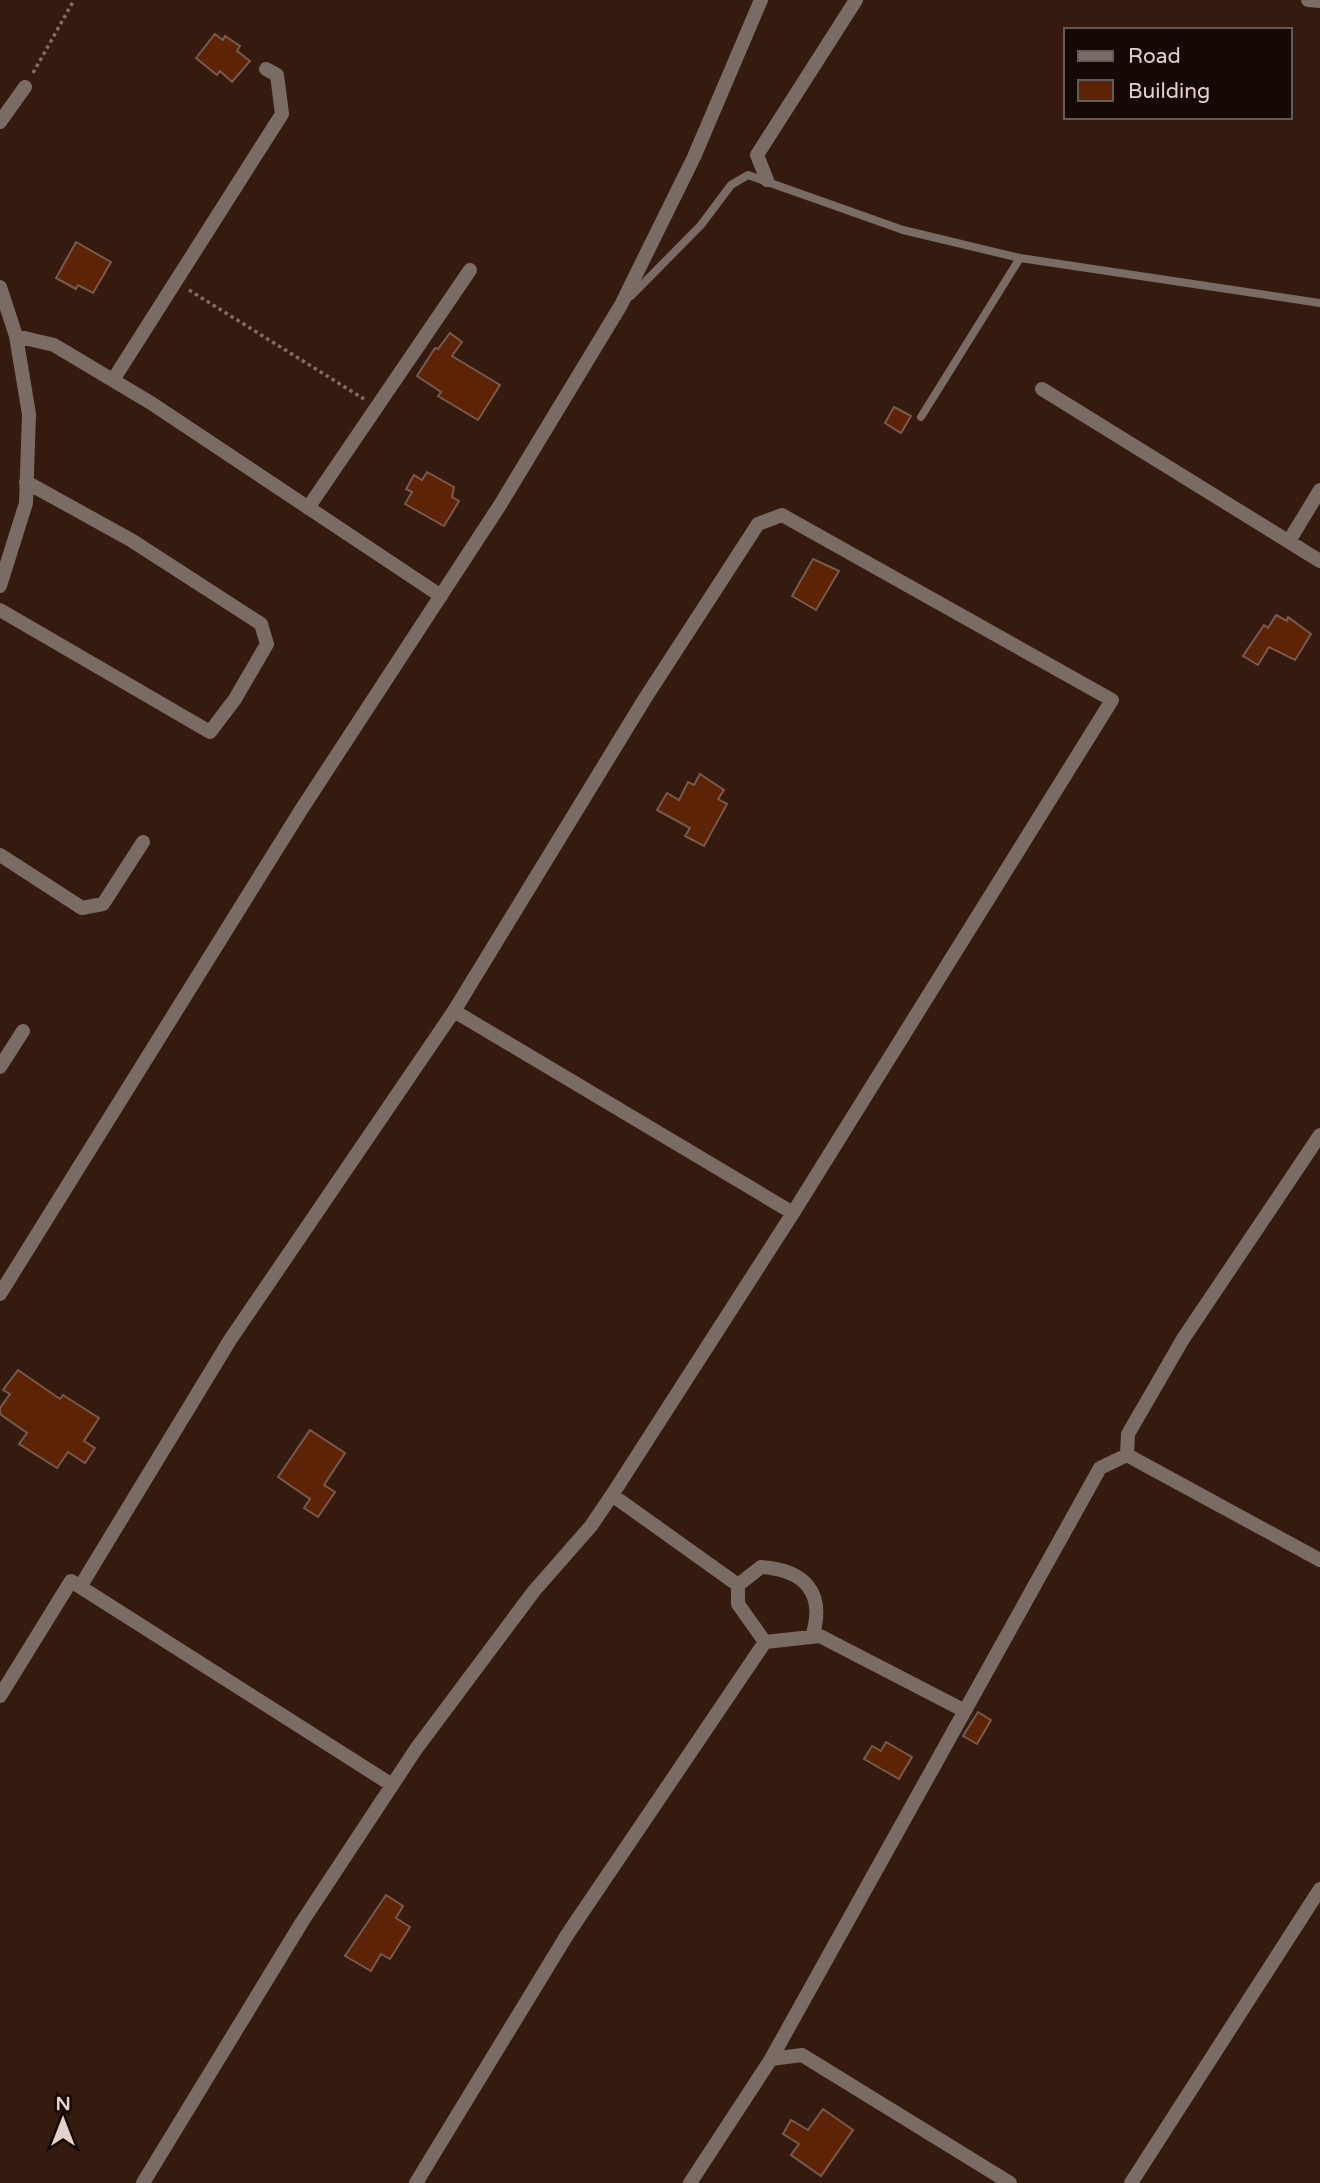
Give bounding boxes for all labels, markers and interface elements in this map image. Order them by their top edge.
legend [1064,28,1292,119]
text: Road [1128,44,1181,69]
text: Building [1128,79,1210,104]
north arrow [28,2085,98,2155]
text: N [55,2093,71,2115]

